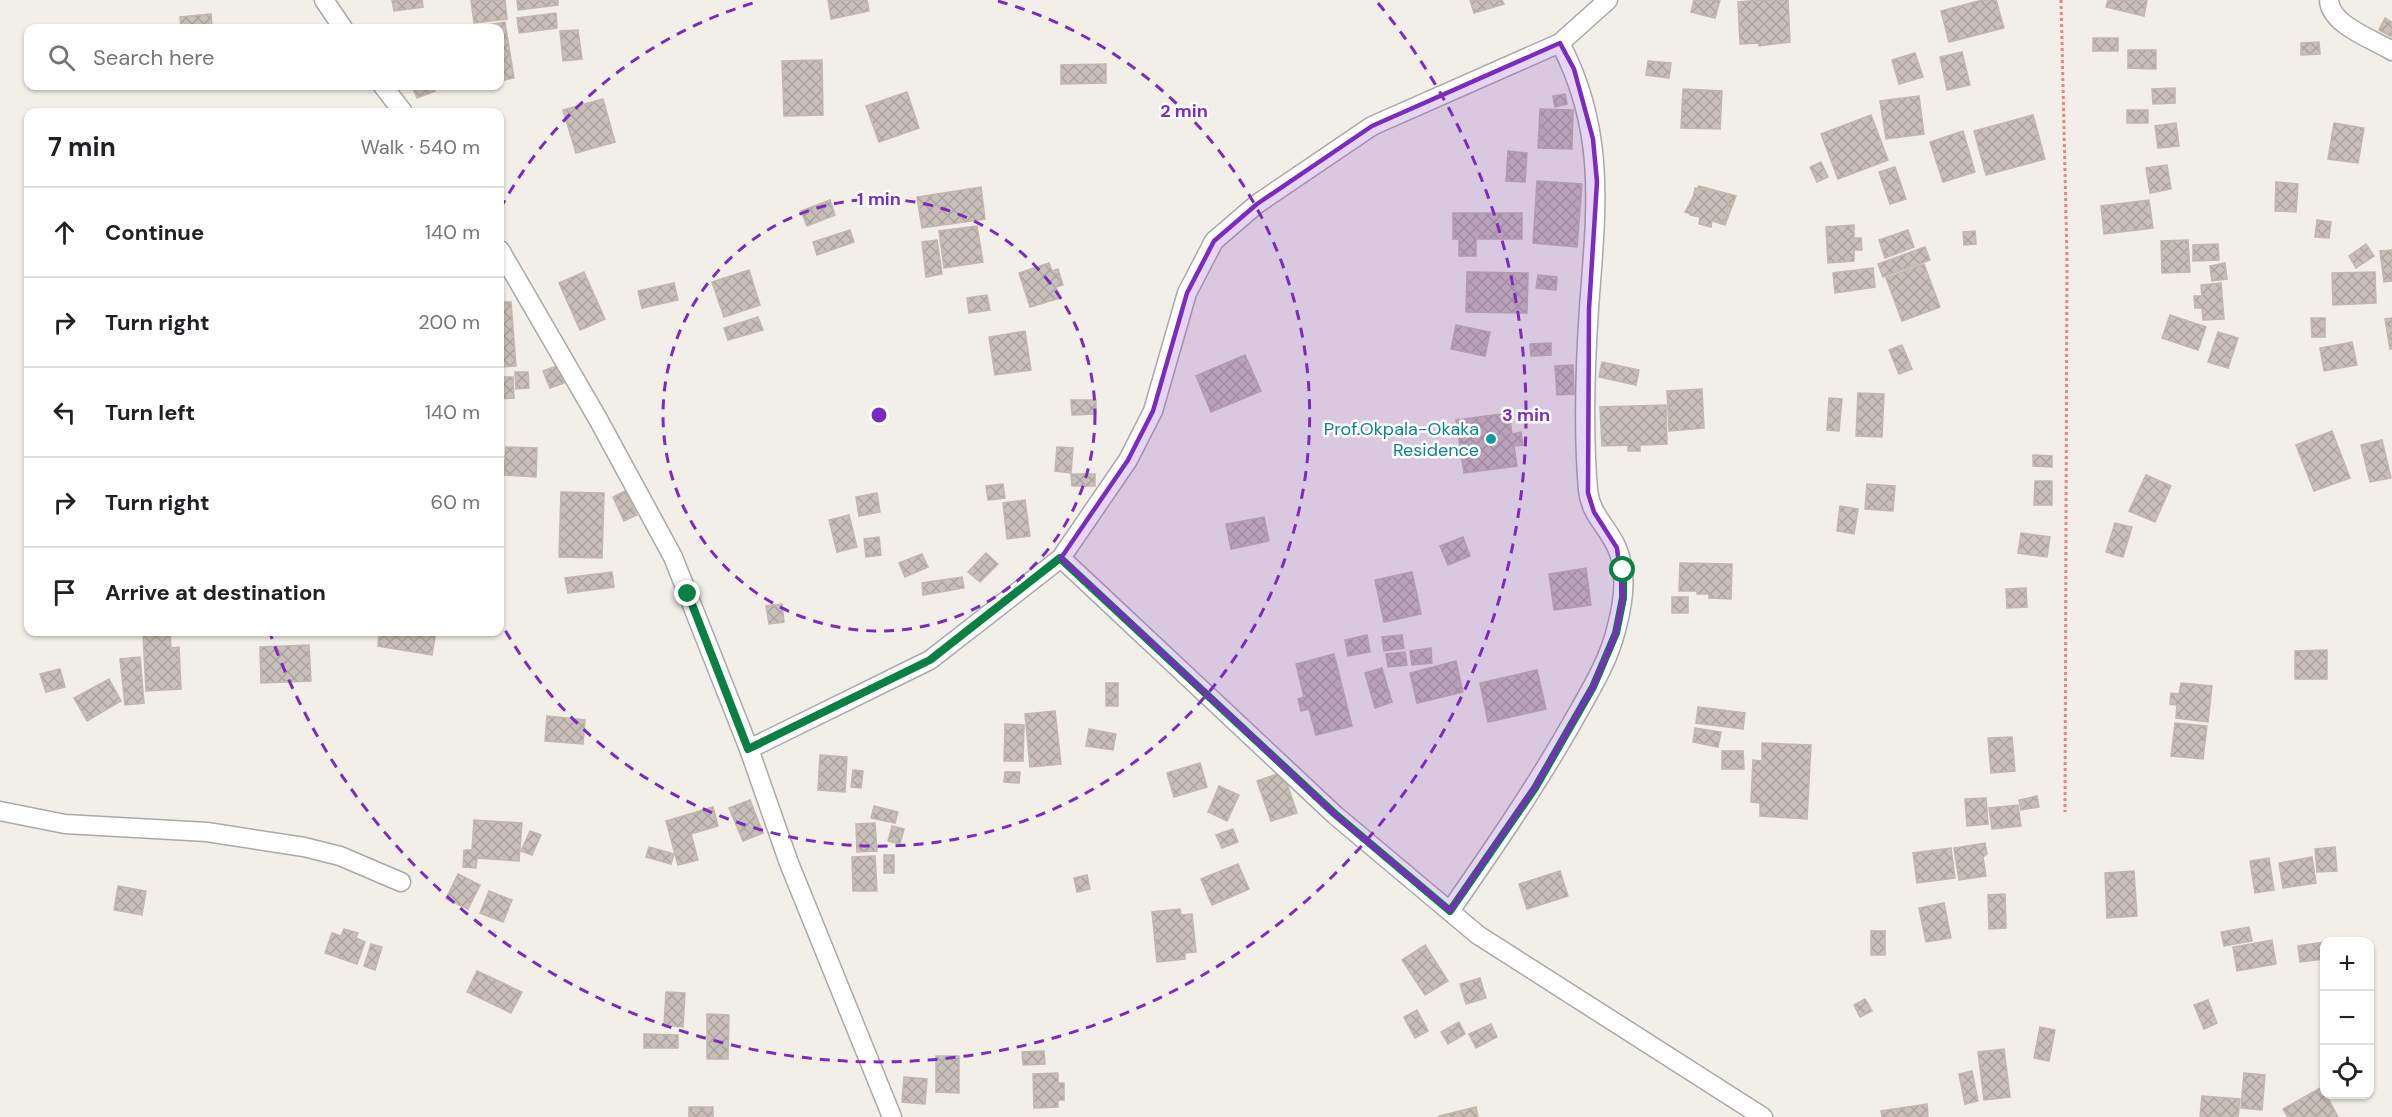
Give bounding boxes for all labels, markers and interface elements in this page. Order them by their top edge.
search box [24,24,504,90]
icon: search [45,41,78,74]
text: Search here [93,43,214,72]
text: 2 min [1160,99,1208,123]
text: 7 min [48,130,116,164]
text: Walk · 540 m [360,134,480,160]
text: 1 min [857,187,901,211]
icon: ahead [48,216,81,249]
text: Continue [105,218,204,247]
text: 140 m [425,219,480,245]
icon: right [48,306,81,339]
text: Turn right [105,308,210,337]
text: 200 m [418,309,480,335]
icon: left [48,396,81,429]
text: Turn left [105,398,195,427]
text: 140 m [425,399,480,425]
text: 3 min [1502,403,1550,427]
centre of rings [869,405,889,425]
place label: Prof.Okpala-Okaka Residence [1324,417,1479,462]
marker: Prof.Okpala-Okaka Residence [1484,432,1498,446]
icon: right [48,486,81,519]
text: Turn right [105,488,210,517]
text: 60 m [431,489,480,515]
route start [1609,556,1635,582]
icon: arrive [48,576,81,609]
text: Arrive at destination [105,578,326,607]
route end [674,580,700,606]
map controls [2320,937,2374,1099]
button: + [2320,937,2374,991]
button: − [2320,991,2374,1045]
button: locate [2320,1045,2374,1099]

